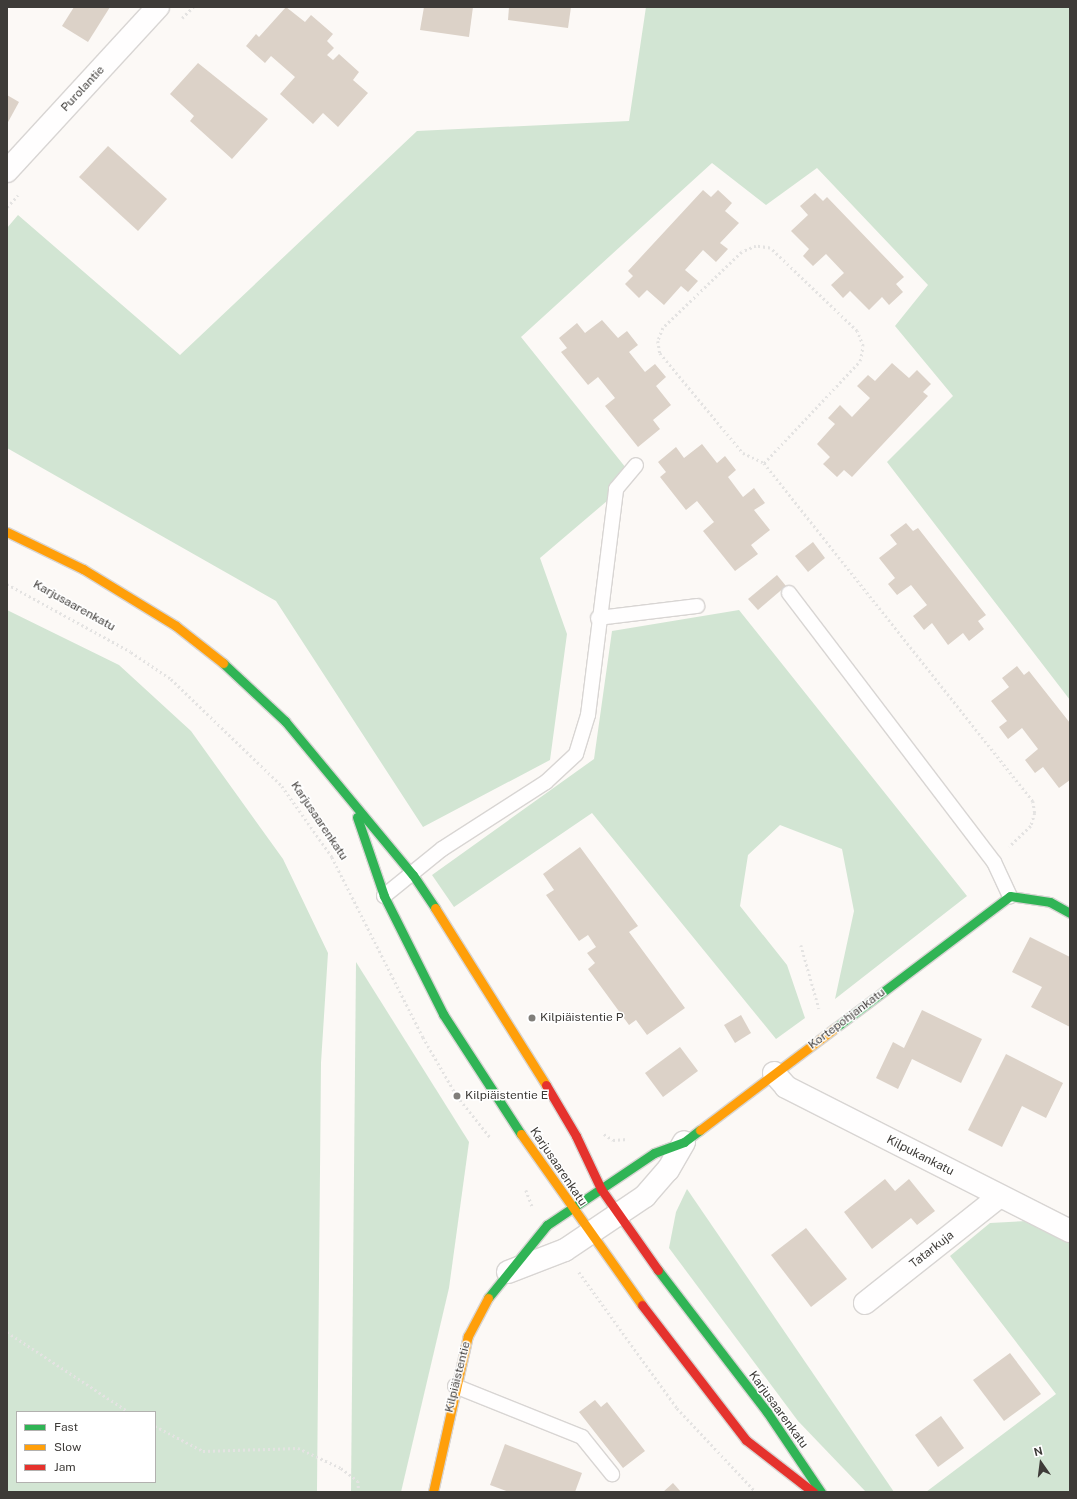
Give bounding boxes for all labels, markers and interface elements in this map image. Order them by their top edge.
street label: Purolantie [58,63,108,115]
street label: Karjusaarenkatu [30,577,118,635]
street label: Karjusaarenkatu [287,779,351,863]
street label: Kortepohjankatu [806,985,888,1053]
place label: Kilpiäistentie P [540,1011,623,1025]
marker: Kilpiäistentie P [527,1013,537,1023]
place label: Kilpiäistentie E [465,1089,548,1103]
marker: Kilpiäistentie E [452,1091,462,1101]
street label: Karjusaarenkatu [526,1125,590,1209]
street label: Kilpukankatu [884,1133,956,1179]
street label: Tatarkuja [907,1228,957,1272]
street label: Kilpiäistentie [442,1340,474,1414]
street label: Karjusaarenkatu [745,1369,811,1451]
legend [16,1411,156,1483]
text: Fast [54,1420,78,1434]
text: Slow [54,1440,81,1454]
north arrow [1021,1443,1061,1483]
text: N [1032,1444,1044,1458]
text: Jam [54,1460,76,1474]

